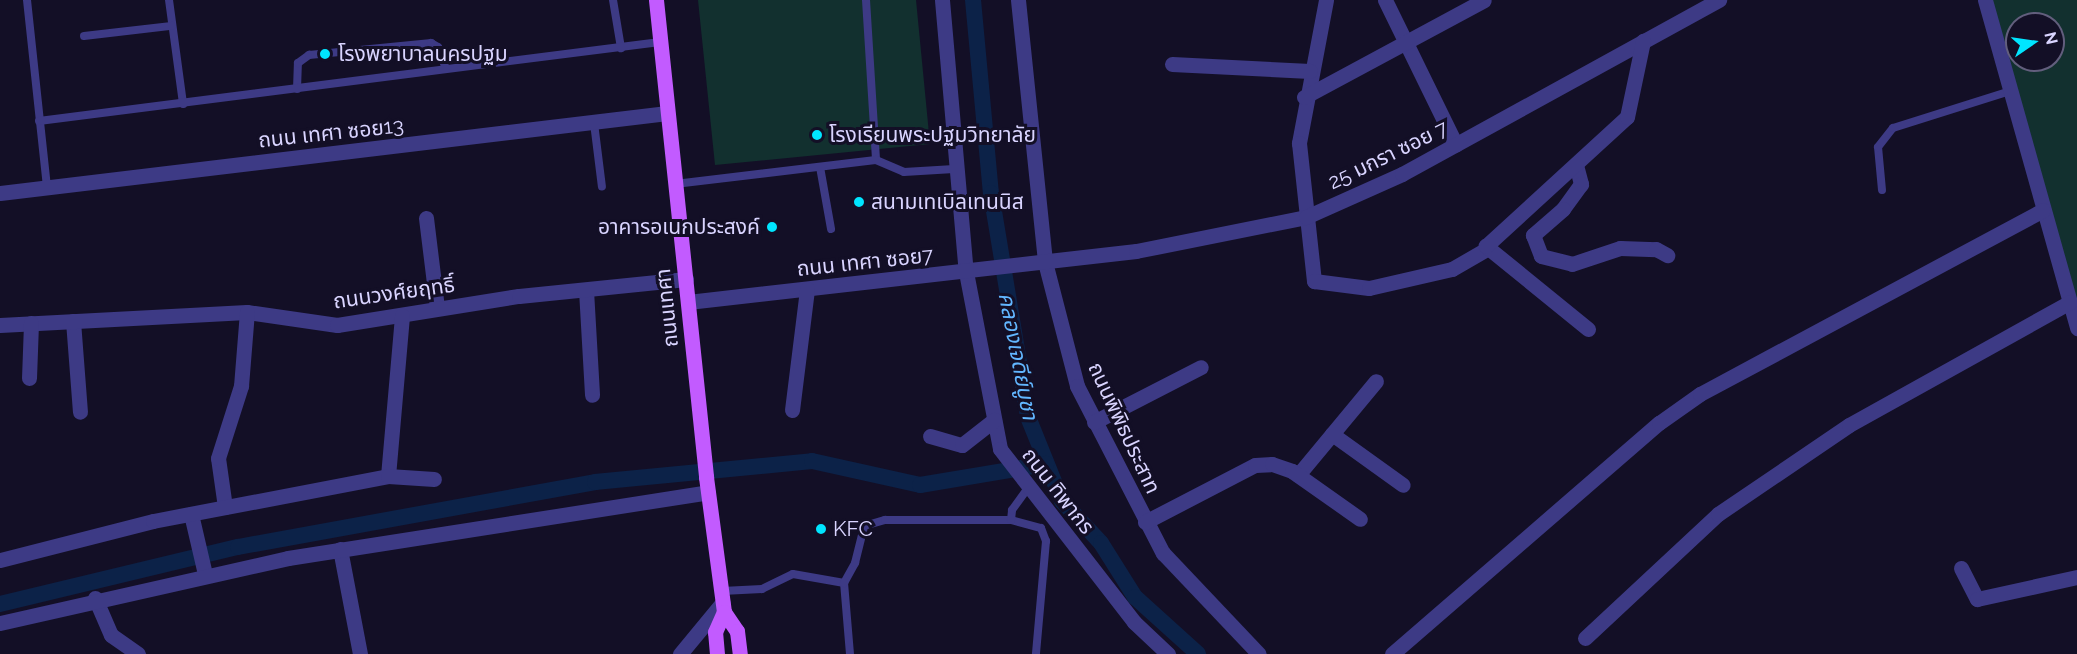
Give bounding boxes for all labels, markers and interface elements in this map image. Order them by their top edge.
north arrow [2005,12,2065,72]
text: N [2040,30,2062,46]
place label: โรงพยาบาลนครปฐม [338,41,508,67]
marker: โรงพยาบาลนครปฐม [316,45,334,63]
street label: ถนน เทศา ซอย13 [257,113,405,153]
street label: 25 มกรา ซอย 7 [1324,115,1452,195]
place label: โรงเรียนพระปฐมวิทยาลัย [829,122,1036,148]
marker: โรงเรียนพระปฐมวิทยาลัย [810,128,824,142]
place label: สนามเทเบิลเทนนิส [871,189,1024,215]
marker: สนามเทเบิลเทนนิส [852,195,866,209]
place label: อาคารอเนกประสงค์ [598,214,760,240]
marker: อาคารอเนกประสงค์ [765,220,779,234]
street label: ถนน เทศา ซอย7 [795,242,935,282]
street label: ถนนเทศา [650,267,684,349]
street label: ถนนวงศ์ยฤทธิ์ [332,272,456,314]
water label: คลองเจดีย์บูชา [993,290,1043,422]
street label: ถนนพิพิธประสาท [1082,358,1166,498]
street label: ถนน ทิพากร [1017,443,1099,539]
place label: KFC [833,516,873,542]
marker: KFC [814,522,828,536]

